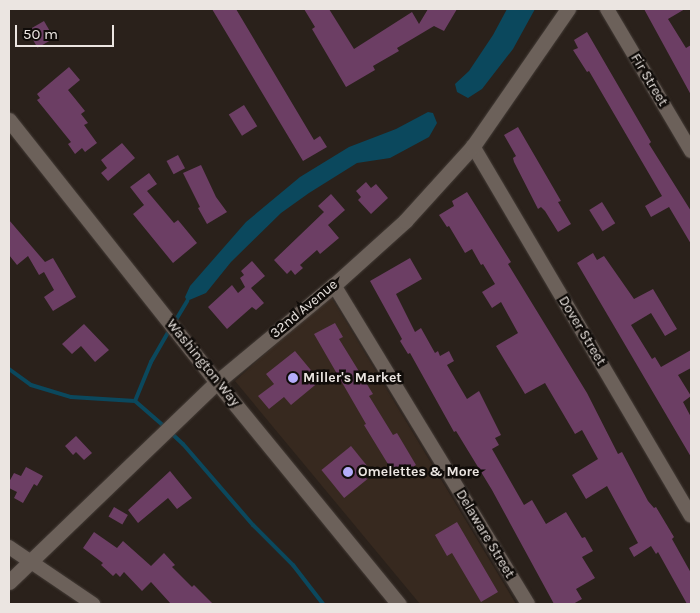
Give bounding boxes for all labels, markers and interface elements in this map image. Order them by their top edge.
scale bar [18,15,116,47]
text: 50 m [23,25,58,43]
street label: Fir Street [627,51,671,109]
street label: 32nd Avenue [267,276,341,342]
street label: Dover Street [555,293,609,369]
street label: Washington Way [163,316,243,410]
place label: Miller's Market [303,370,402,386]
marker: Miller's Market [287,372,299,384]
place label: Omelettes & More [358,464,479,480]
marker: Omelettes & More [342,466,354,478]
street label: Delaware Street [452,487,518,581]

